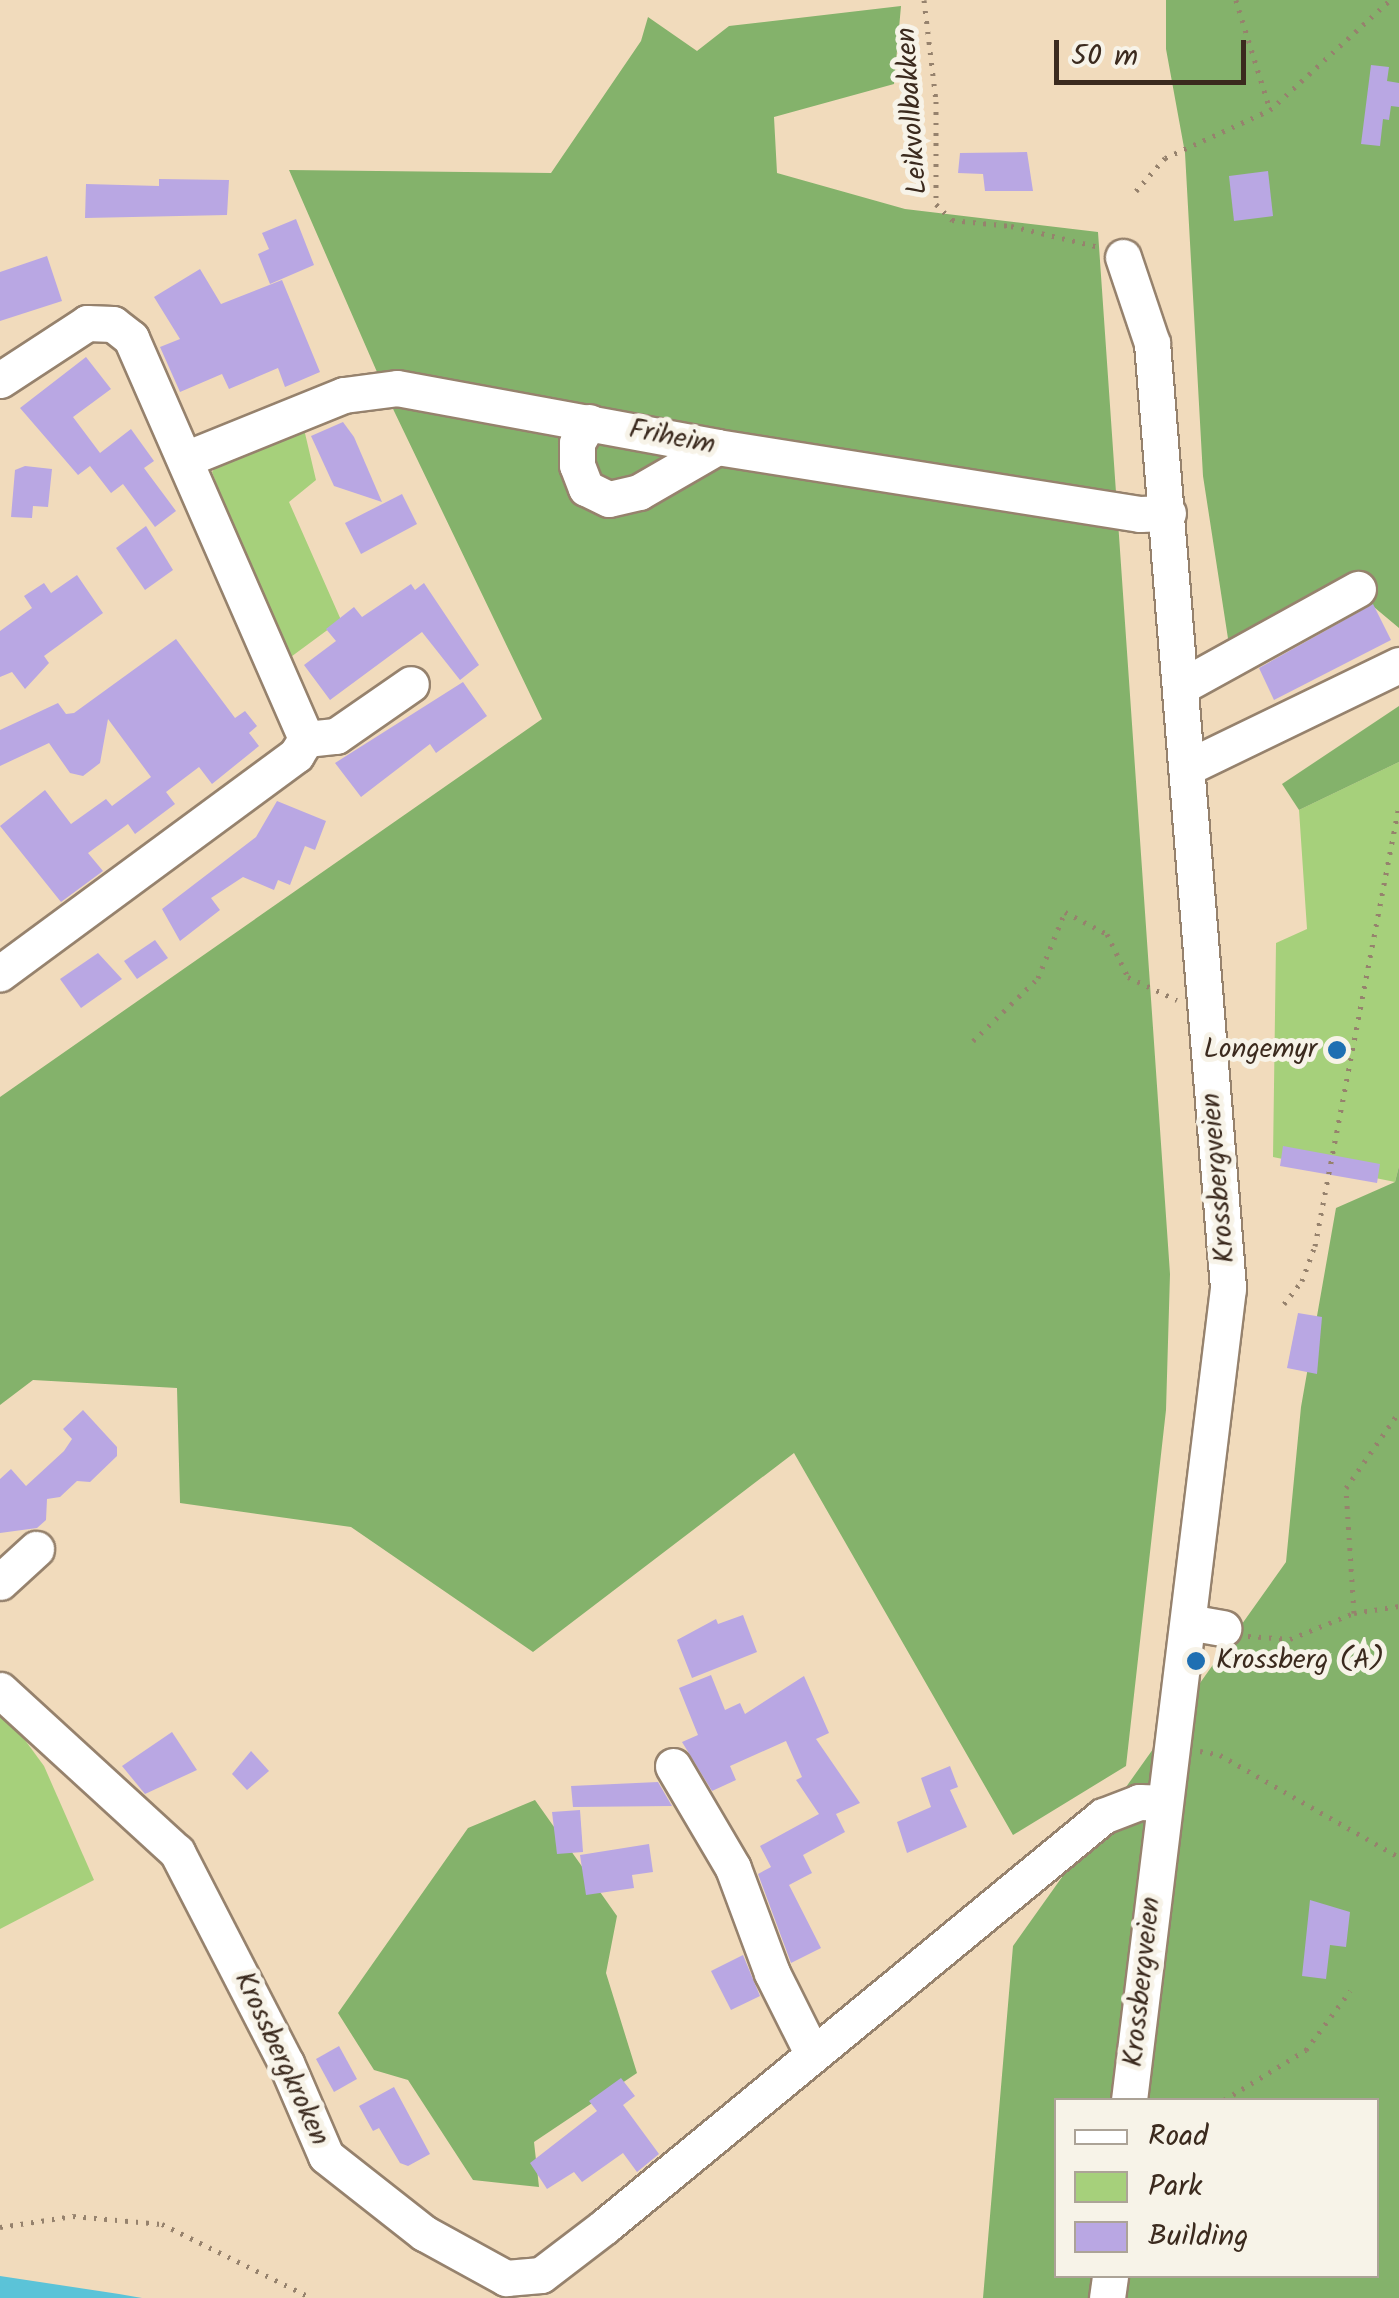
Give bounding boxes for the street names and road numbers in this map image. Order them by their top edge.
street label: Leikvollbakken [890,26,936,196]
street label: Friheim [626,413,718,463]
street label: Krossbergveien [1195,1091,1243,1265]
street label: Krossbergveien [1117,1895,1169,2069]
street label: Krossbergkroken [226,1967,336,2151]

